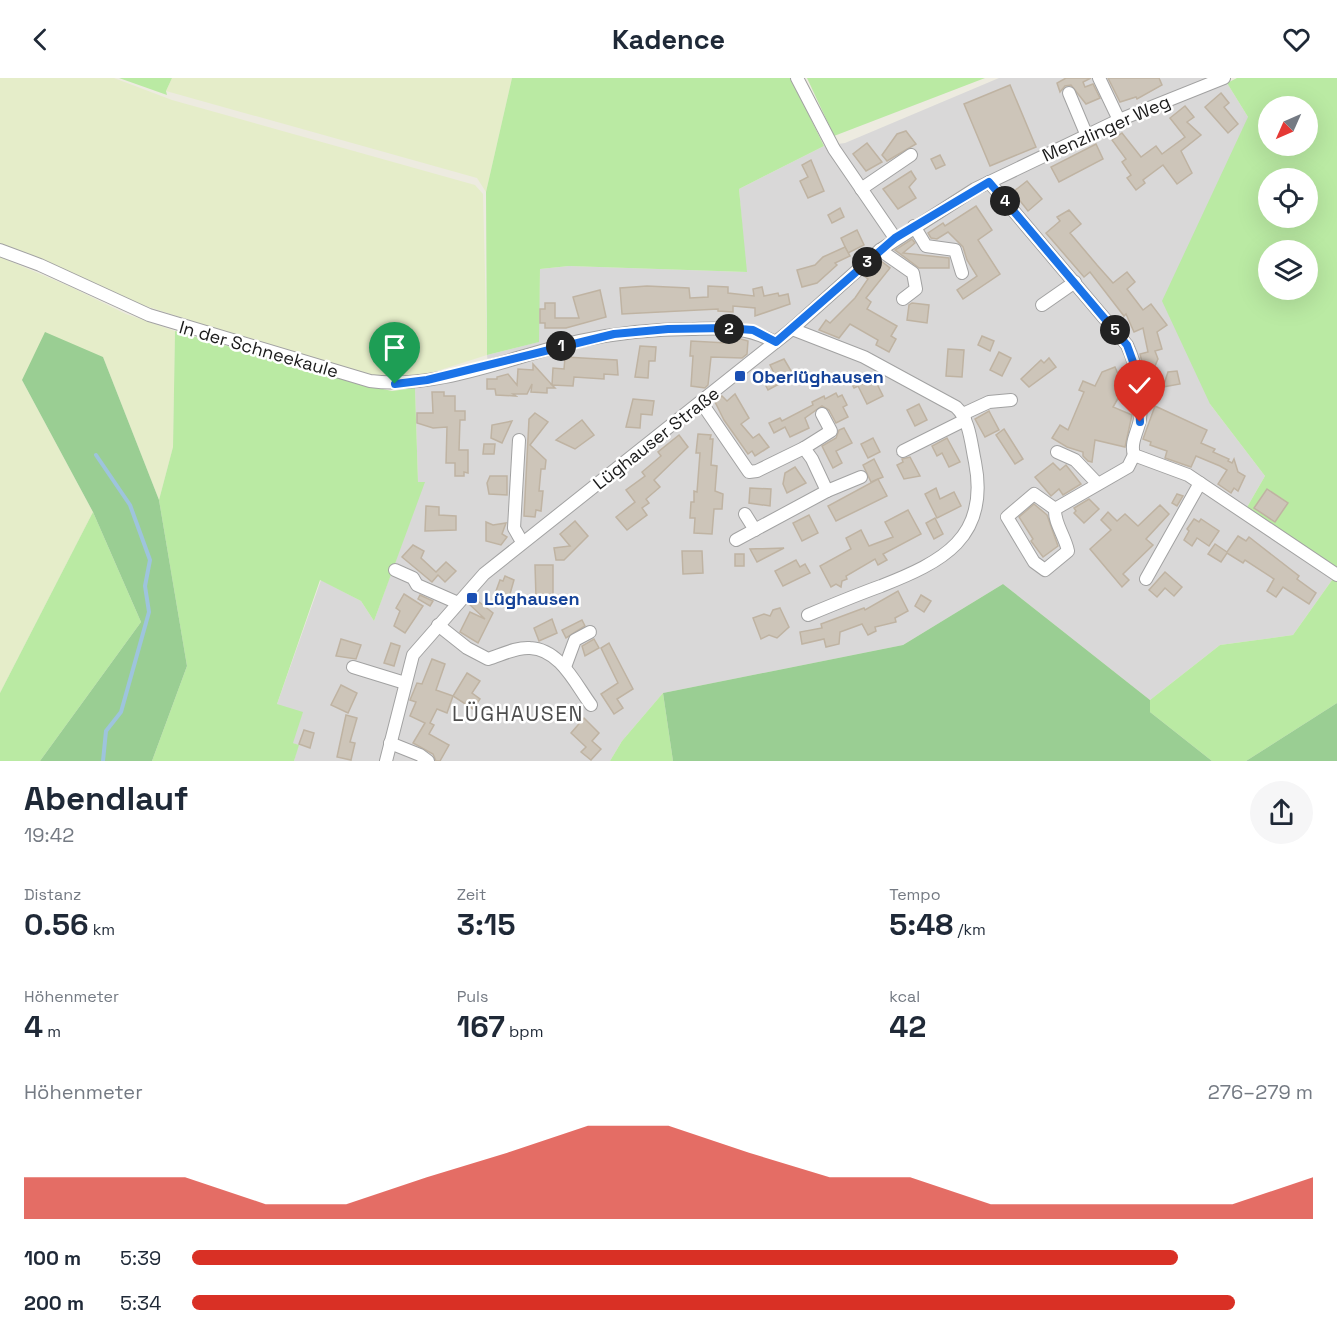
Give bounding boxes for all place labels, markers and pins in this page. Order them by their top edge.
pin: 4 [990,186,1020,216]
pin: 3 [852,247,882,277]
pin: 2 [714,314,744,344]
pin: 5 [1100,315,1130,345]
pin [369,322,420,384]
pin: 1 [546,331,576,361]
pin [1114,360,1165,422]
place label: Oberlüghausen [752,365,884,388]
marker: Oberlüghausen [733,369,747,383]
place label: Lüghausen [484,587,580,610]
marker: Lüghausen [465,591,479,605]

